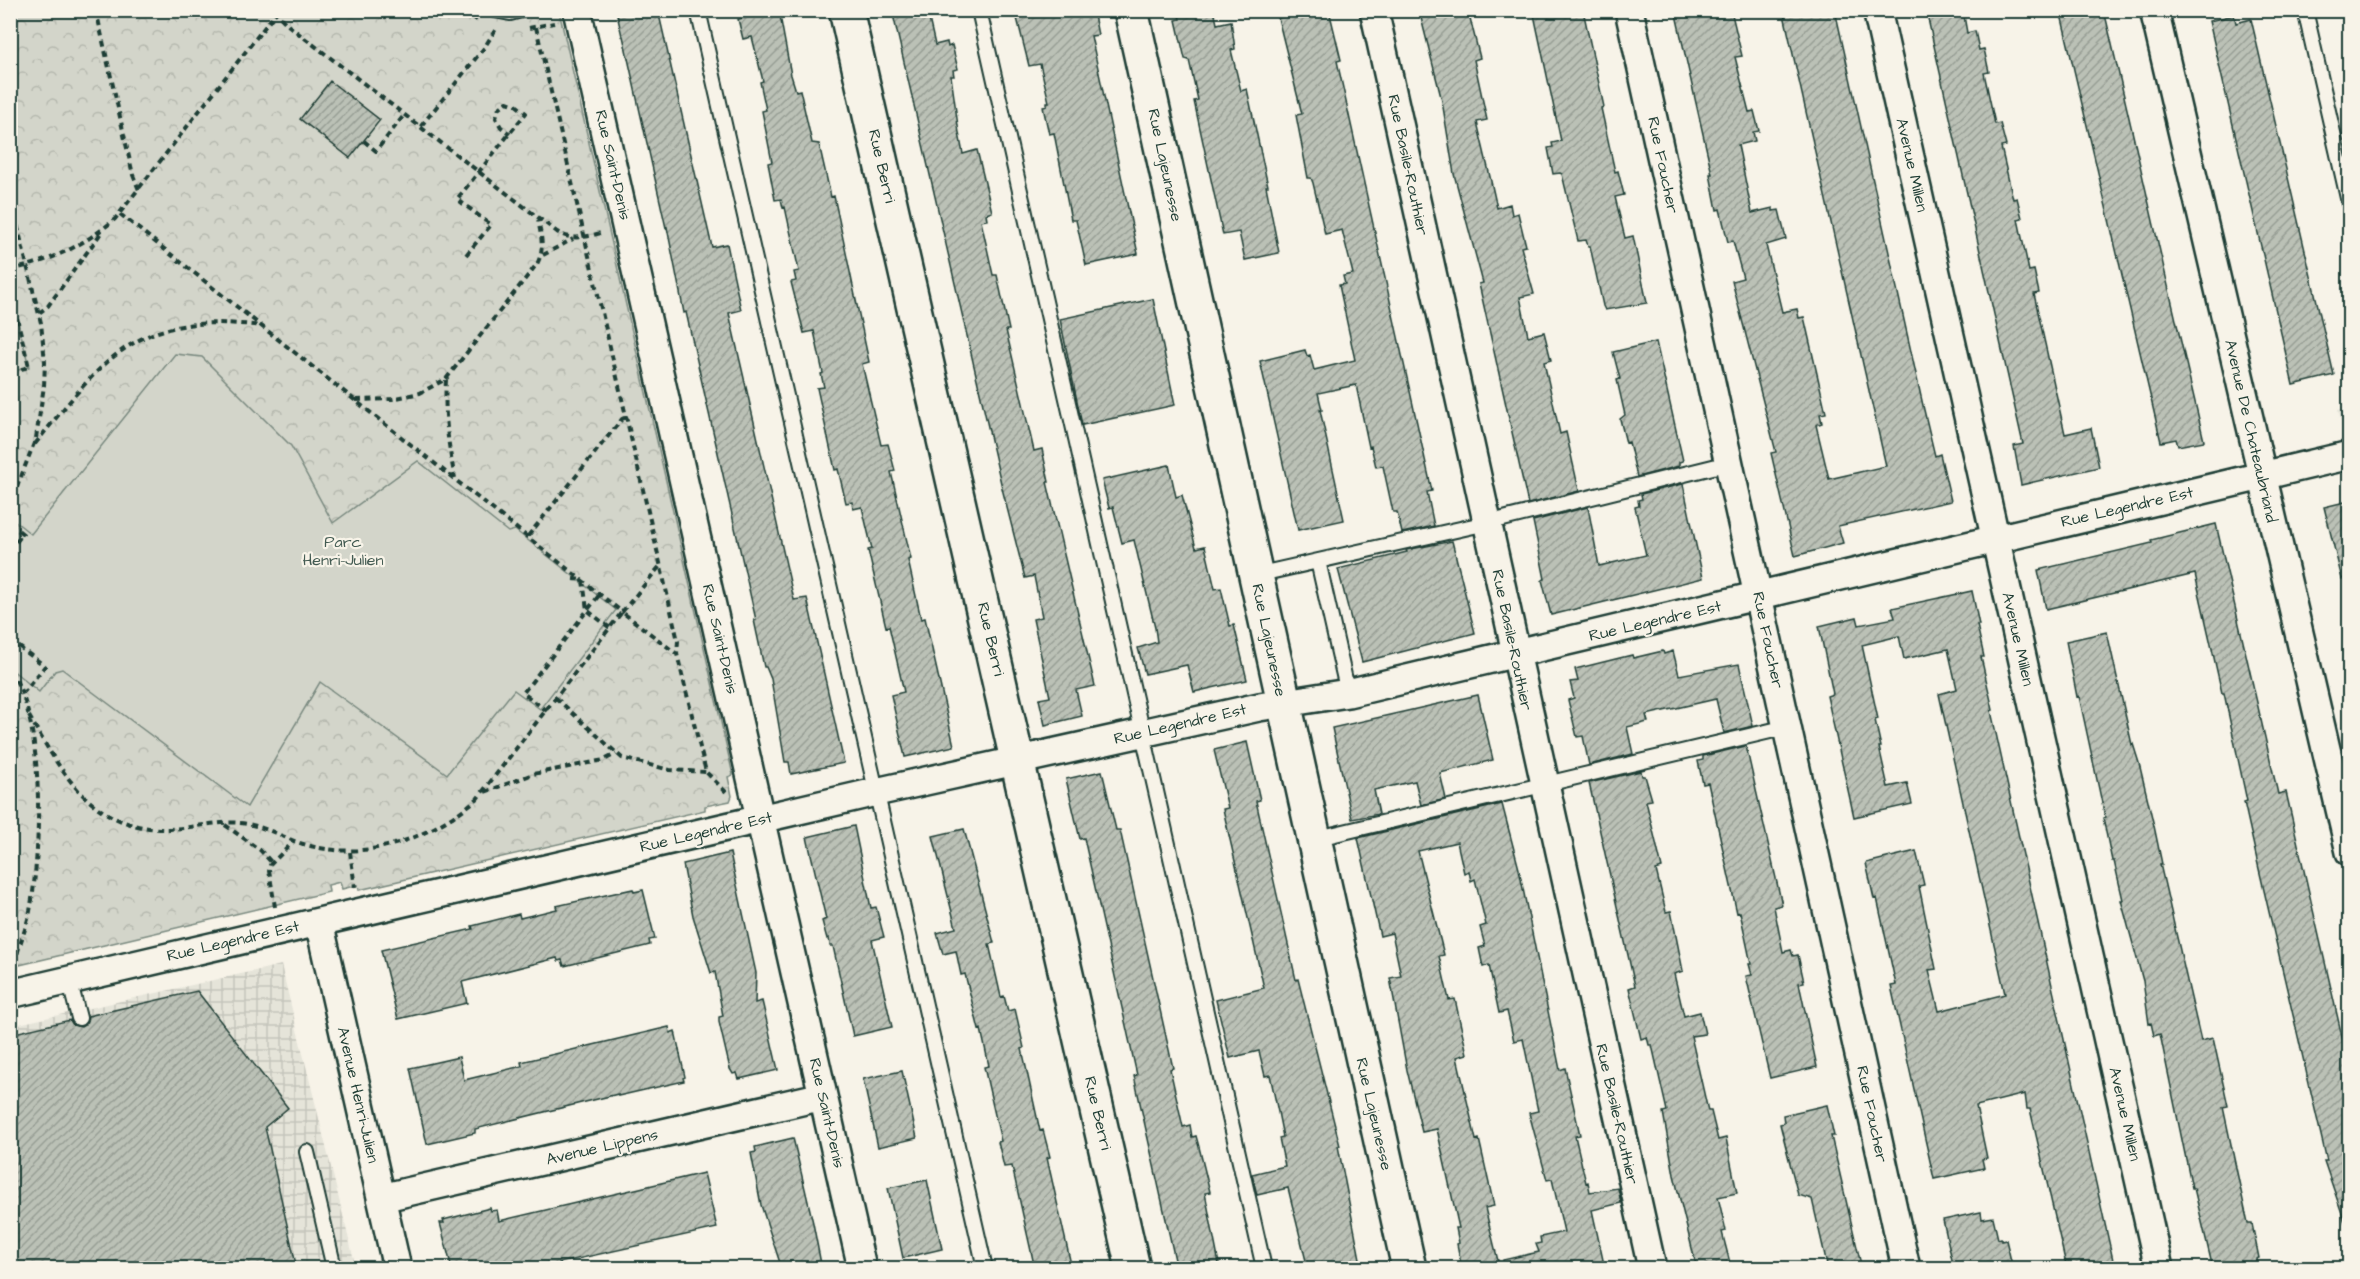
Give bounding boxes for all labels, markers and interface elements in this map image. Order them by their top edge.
street label: Rue Basile-Routhier [1382,93,1434,238]
street label: Rue Lajeunesse [1142,107,1188,224]
street label: Rue Saint-Denis [590,108,636,222]
street label: Rue Foucher [1642,115,1684,216]
street label: Avenue Millen [1891,116,1933,214]
street label: Rue Berri [863,127,901,205]
street label: Avenue De Chateaubriand [2219,337,2283,525]
street label: Rue Legendre Est [2059,481,2196,534]
park label: Parc Henri-Julien [303,531,383,571]
street label: Rue Basile-Routhier [1486,568,1538,713]
street label: Rue Saint-Denis [697,582,743,696]
street label: Rue Lajeunesse [1246,582,1292,699]
street label: Rue Foucher [1747,590,1789,691]
street label: Avenue Millen [1997,590,2039,688]
street label: Rue Legendre Est [1587,595,1724,648]
street label: Rue Berri [972,600,1010,678]
street label: Rue Legendre Est [1112,698,1249,751]
street label: Rue Legendre Est [638,806,775,859]
street label: Rue Legendre Est [165,915,302,968]
street label: Avenue Henri-Julien [332,1025,384,1165]
street label: Rue Basile-Routhier [1590,1042,1644,1187]
street label: Rue Saint-Denis [804,1056,850,1170]
street label: Rue Lajeunesse [1350,1056,1398,1173]
street label: Rue Foucher [1851,1064,1893,1165]
street label: Avenue Millen [2104,1065,2146,1163]
street label: Rue Berri [1079,1074,1117,1152]
street label: Avenue Lippens [544,1123,660,1171]

